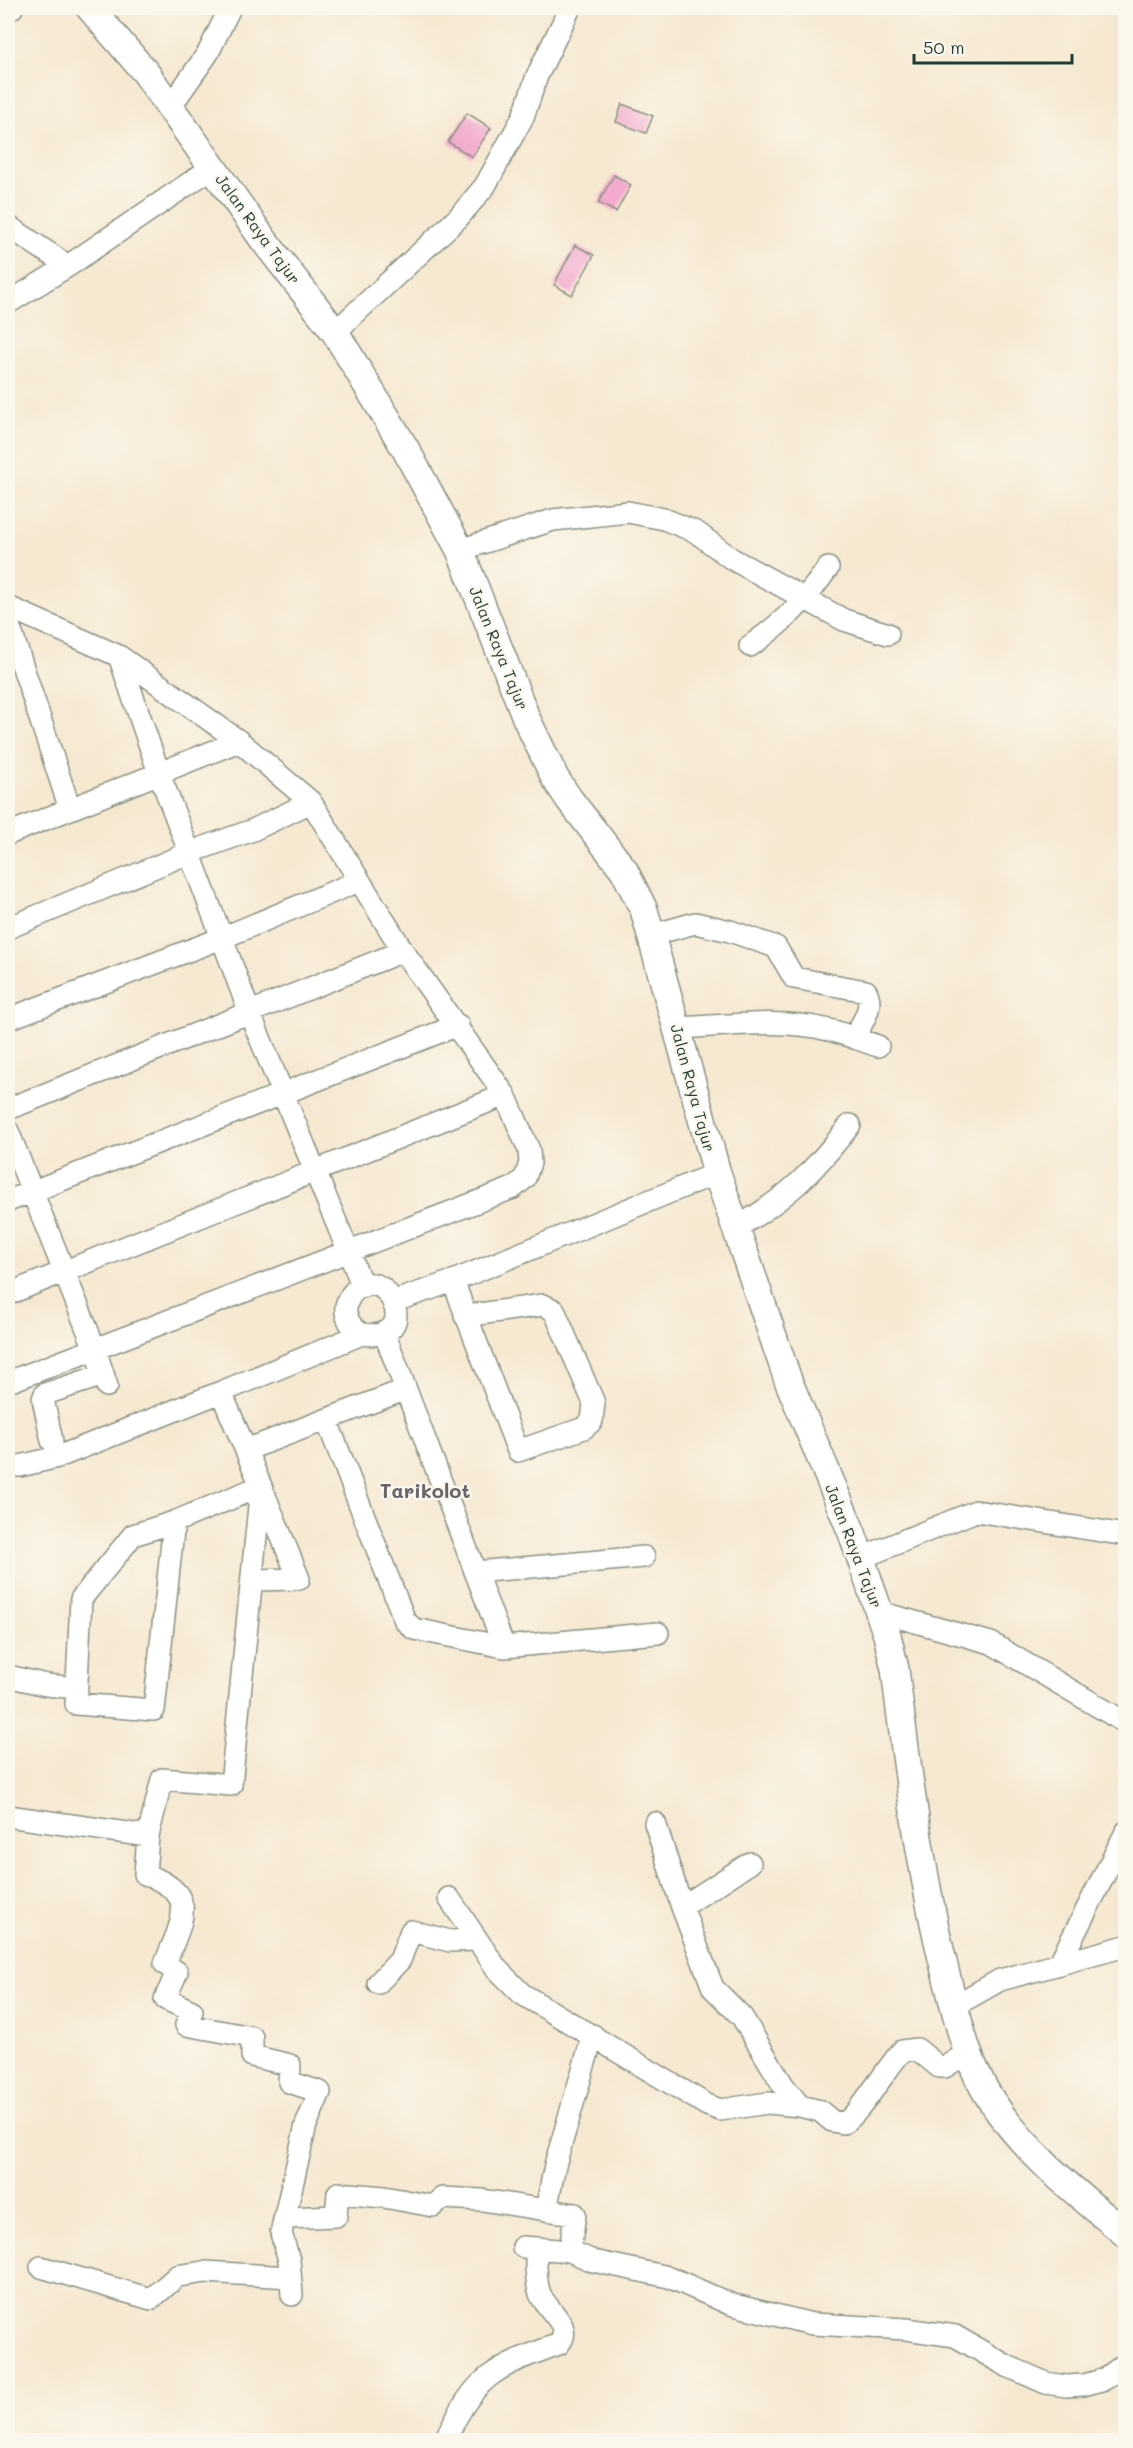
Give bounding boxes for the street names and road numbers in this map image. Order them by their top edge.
street label: Jalan Raya Tajur [211,169,306,288]
street label: Jalan Raya Tajur [465,583,534,713]
street label: Jalan Raya Tajur [666,1022,721,1154]
street label: Jalan Raya Tajur [821,1481,888,1611]

